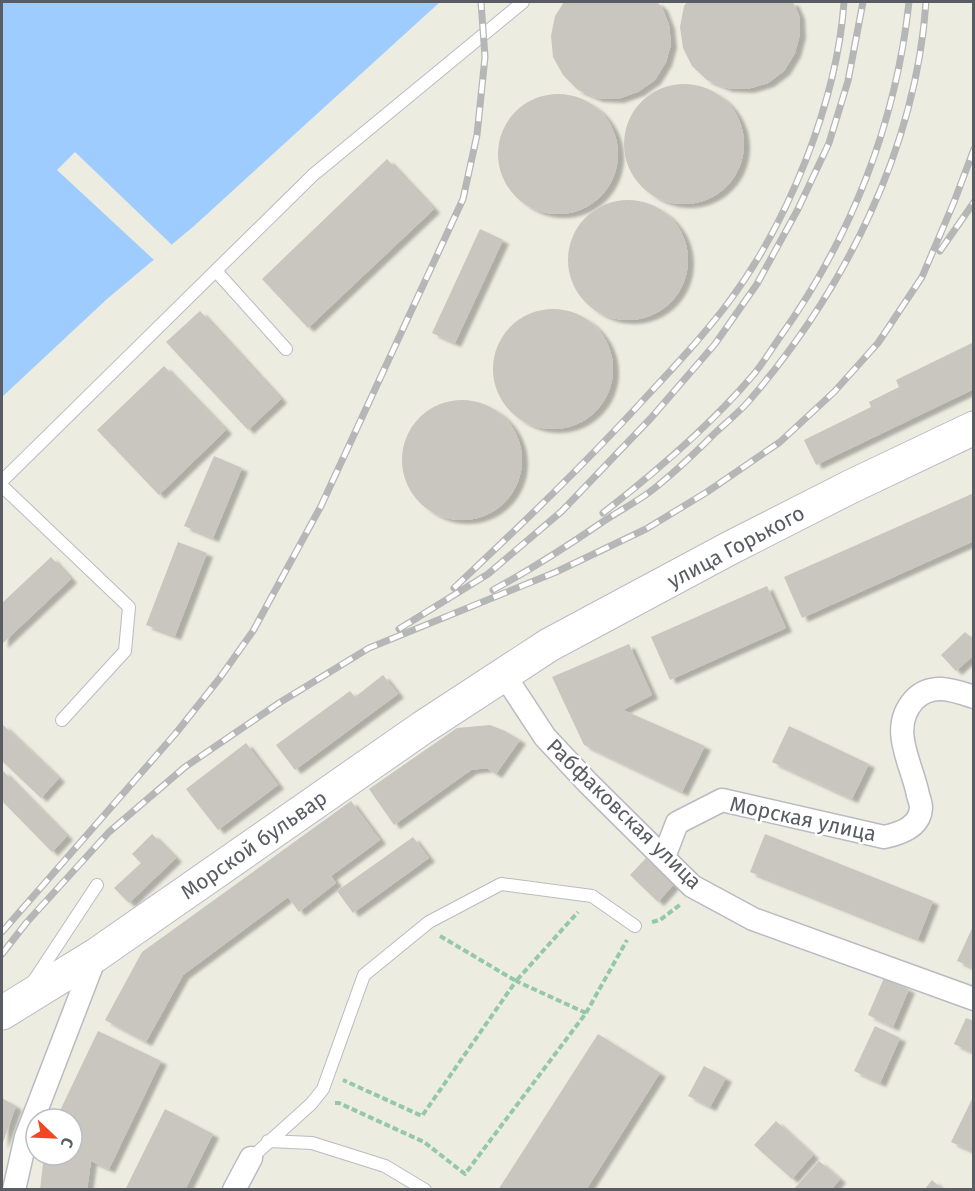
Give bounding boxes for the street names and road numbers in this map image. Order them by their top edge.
street label: улица Горького [663,500,809,594]
street label: Рабфаковская улица [541,733,707,895]
street label: Морской бульвар [176,785,332,905]
street label: Морская улица [728,791,878,847]

